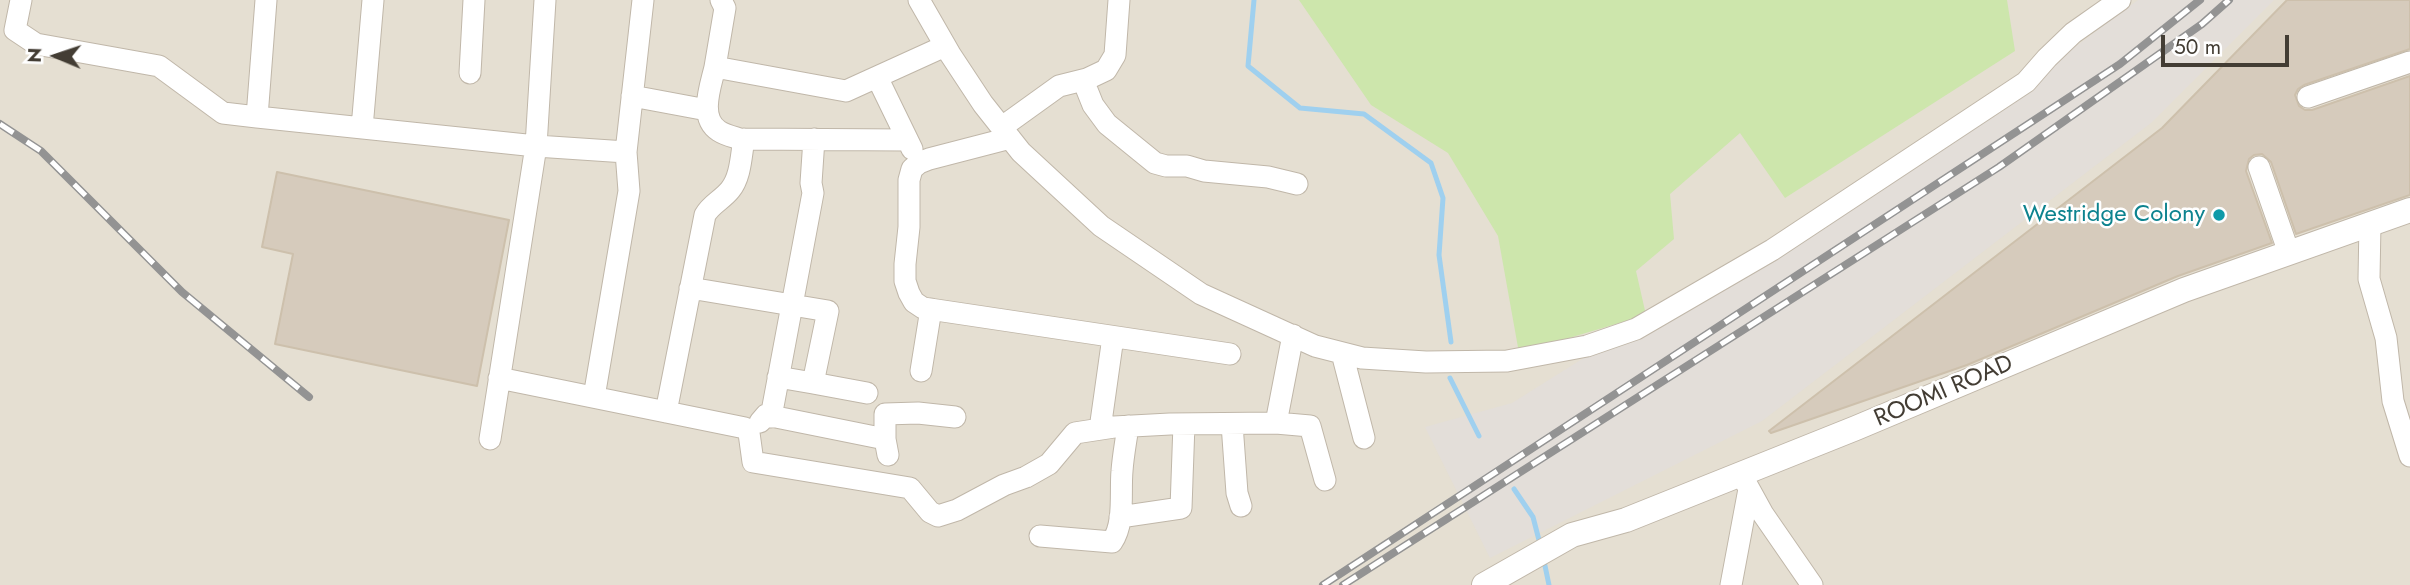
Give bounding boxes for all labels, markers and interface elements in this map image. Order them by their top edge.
north arrow [21,21,91,91]
scale bar [2165,21,2293,65]
text: 50 m [2174,32,2221,62]
text: N [21,47,48,63]
place label: Westridge Colony [2023,201,2205,229]
marker: Westridge Colony [2211,207,2227,223]
street label: ROOMI ROAD [1870,350,2018,434]

